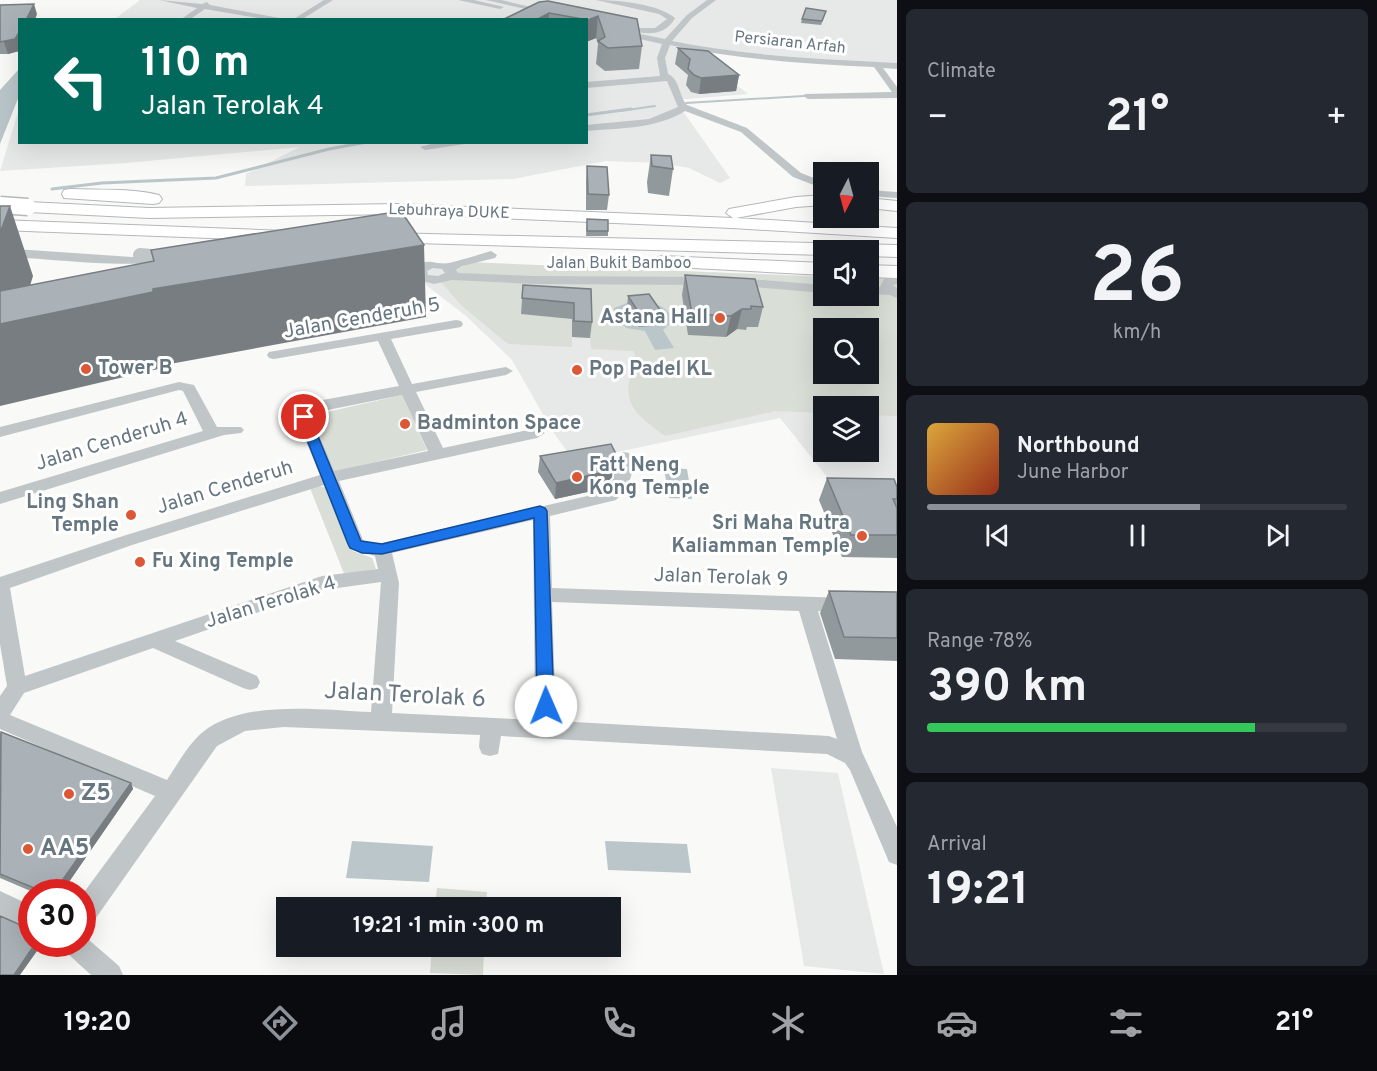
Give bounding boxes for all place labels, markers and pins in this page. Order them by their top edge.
place label: Astana Hall [600,305,708,331]
marker: Astana Hall [713,311,727,325]
place label: Tower B [98,356,173,382]
place label: Pop Padel KL [589,357,712,383]
marker: Tower B [79,362,93,376]
marker: Pop Padel KL [570,363,584,377]
pin [278,391,329,442]
place label: Badminton Space [417,411,581,437]
marker: Badminton Space [398,417,412,431]
place label: Fatt Neng Kong Temple [589,453,710,502]
marker: Fatt Neng Kong Temple [570,470,584,484]
place label: Ling Shan Temple [26,490,119,539]
marker: Ling Shan Temple [124,508,138,522]
place label: Sri Maha Rutra Kaliamman Temple [672,511,850,560]
marker: Sri Maha Rutra Kaliamman Temple [855,529,869,543]
place label: Fu Xing Temple [152,549,294,575]
marker: Fu Xing Temple [133,555,147,569]
place label: Z5 [81,779,111,809]
marker: Z5 [62,787,76,801]
place label: AA5 [40,834,89,864]
marker: AA5 [21,842,35,856]

